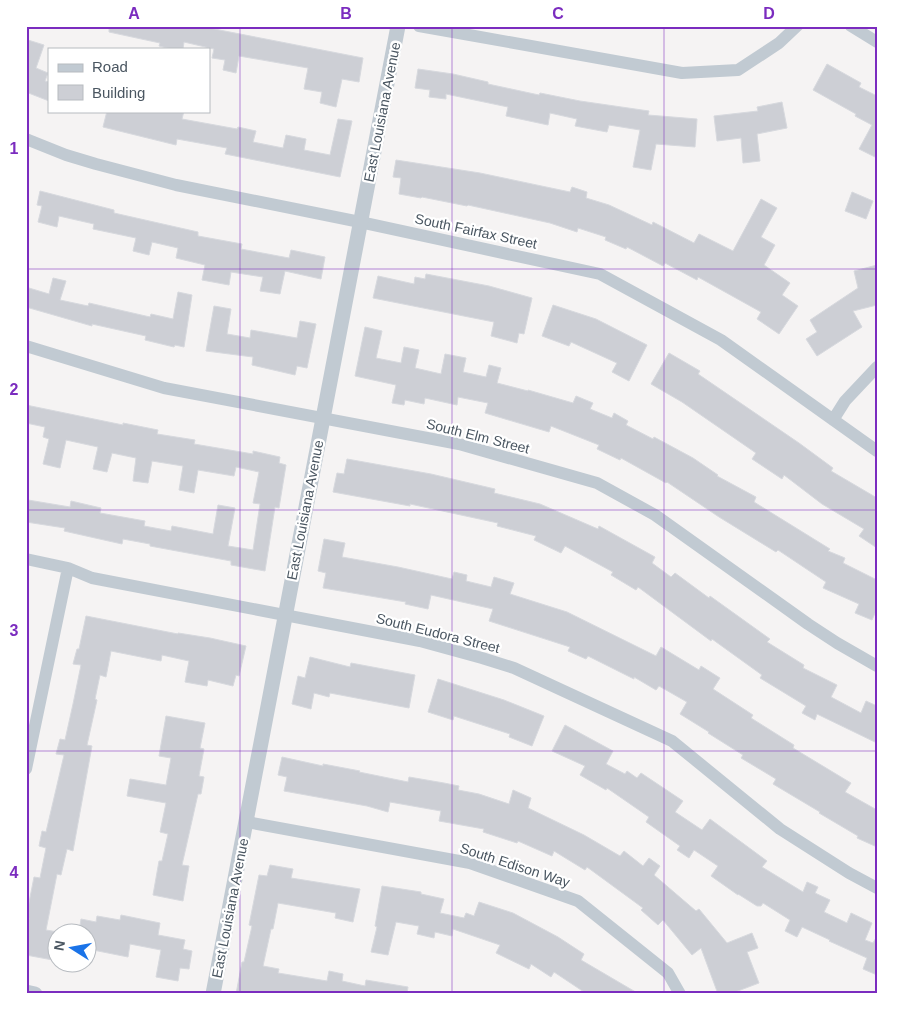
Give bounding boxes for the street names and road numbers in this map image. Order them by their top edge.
street label: East Louisiana Avenue [361,40,403,183]
street label: South Fairfax Street [413,210,539,252]
street label: South Elm Street [425,415,531,457]
street label: East Louisiana Avenue [284,438,326,581]
street label: South Eudora Street [375,610,502,656]
street label: East Louisiana Avenue [209,836,251,979]
street label: South Edison Way [458,840,572,890]

